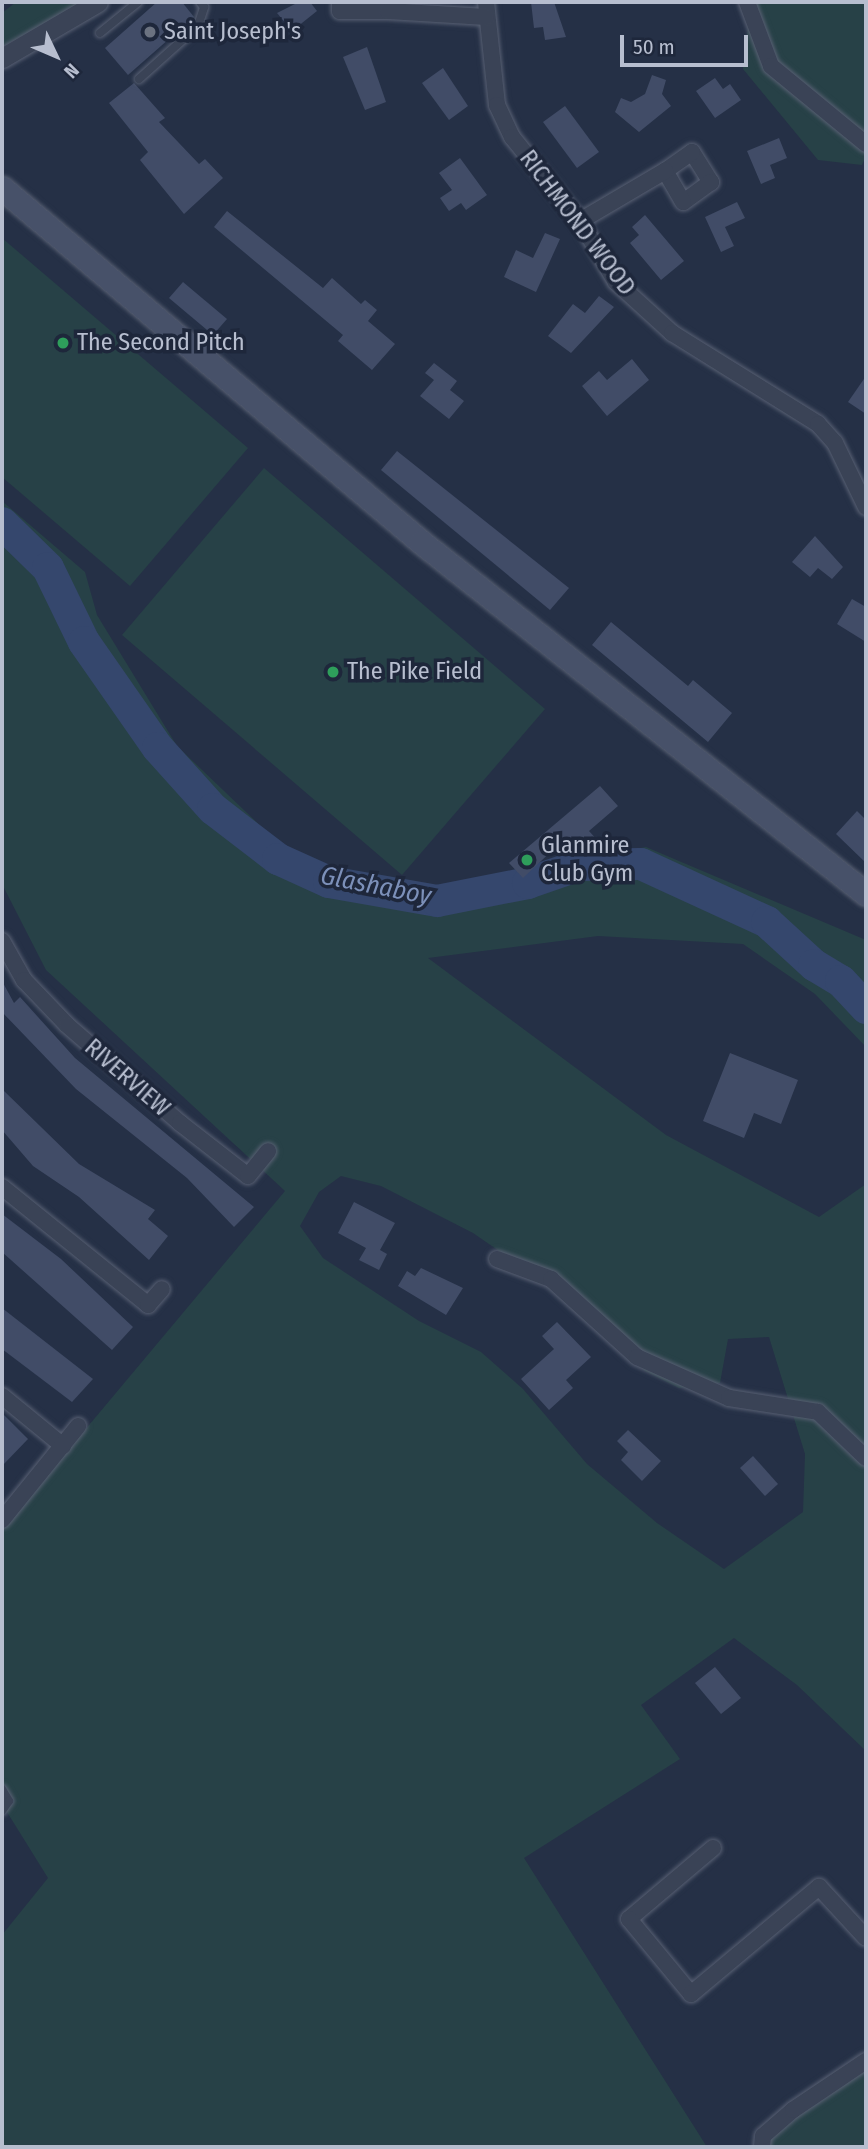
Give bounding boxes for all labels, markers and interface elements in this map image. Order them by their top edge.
place label: Saint Joseph's [164,18,301,46]
north arrow [21,21,91,91]
scale bar [623,21,751,65]
marker: Saint Joseph's [142,24,158,40]
text: 50 m [633,34,675,60]
text: N [59,59,84,83]
street label: RICHMOND WOOD [513,145,641,301]
place label: The Second Pitch [77,329,245,357]
marker: The Second Pitch [55,335,71,351]
place label: The Pike Field [347,658,482,686]
marker: The Pike Field [325,664,341,680]
place label: Glanmire Club Gym [541,832,633,888]
marker: Glanmire Club Gym [519,852,535,868]
water label: Glashaboy [318,860,434,912]
street label: RIVERVIEW [79,1033,175,1123]

